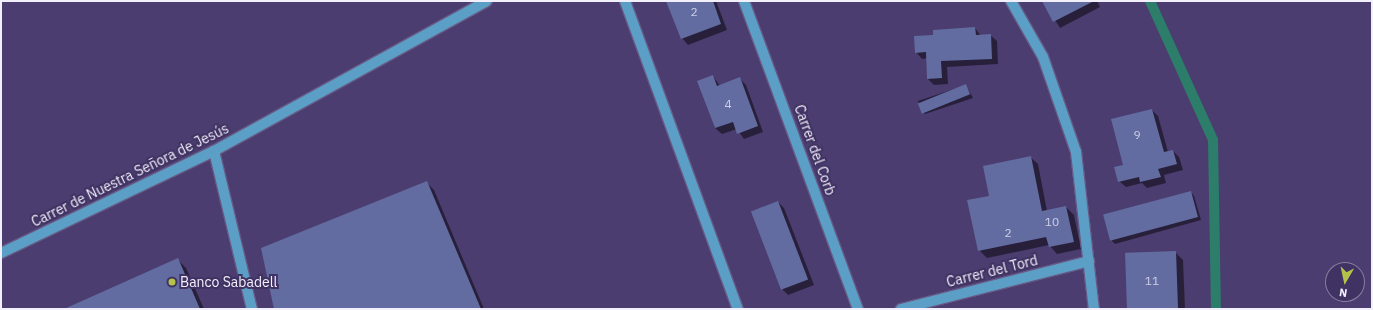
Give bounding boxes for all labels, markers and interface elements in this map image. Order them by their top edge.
house number: 2 [690,5,698,19]
house number: 4 [724,97,732,111]
street label: Carrer del Corb [791,102,839,198]
street label: Carrer de Nuestra Señora de Jesús [29,120,231,230]
house number: 9 [1133,128,1141,142]
house number: 10 [1045,215,1059,229]
house number: 2 [1004,226,1012,240]
street label: Carrer del Tord [945,252,1039,290]
north arrow [1325,262,1365,302]
place label: Banco Sabadell [180,274,277,290]
house number: 11 [1145,274,1159,288]
marker: Banco Sabadell [167,277,177,287]
text: N [1338,285,1348,300]

